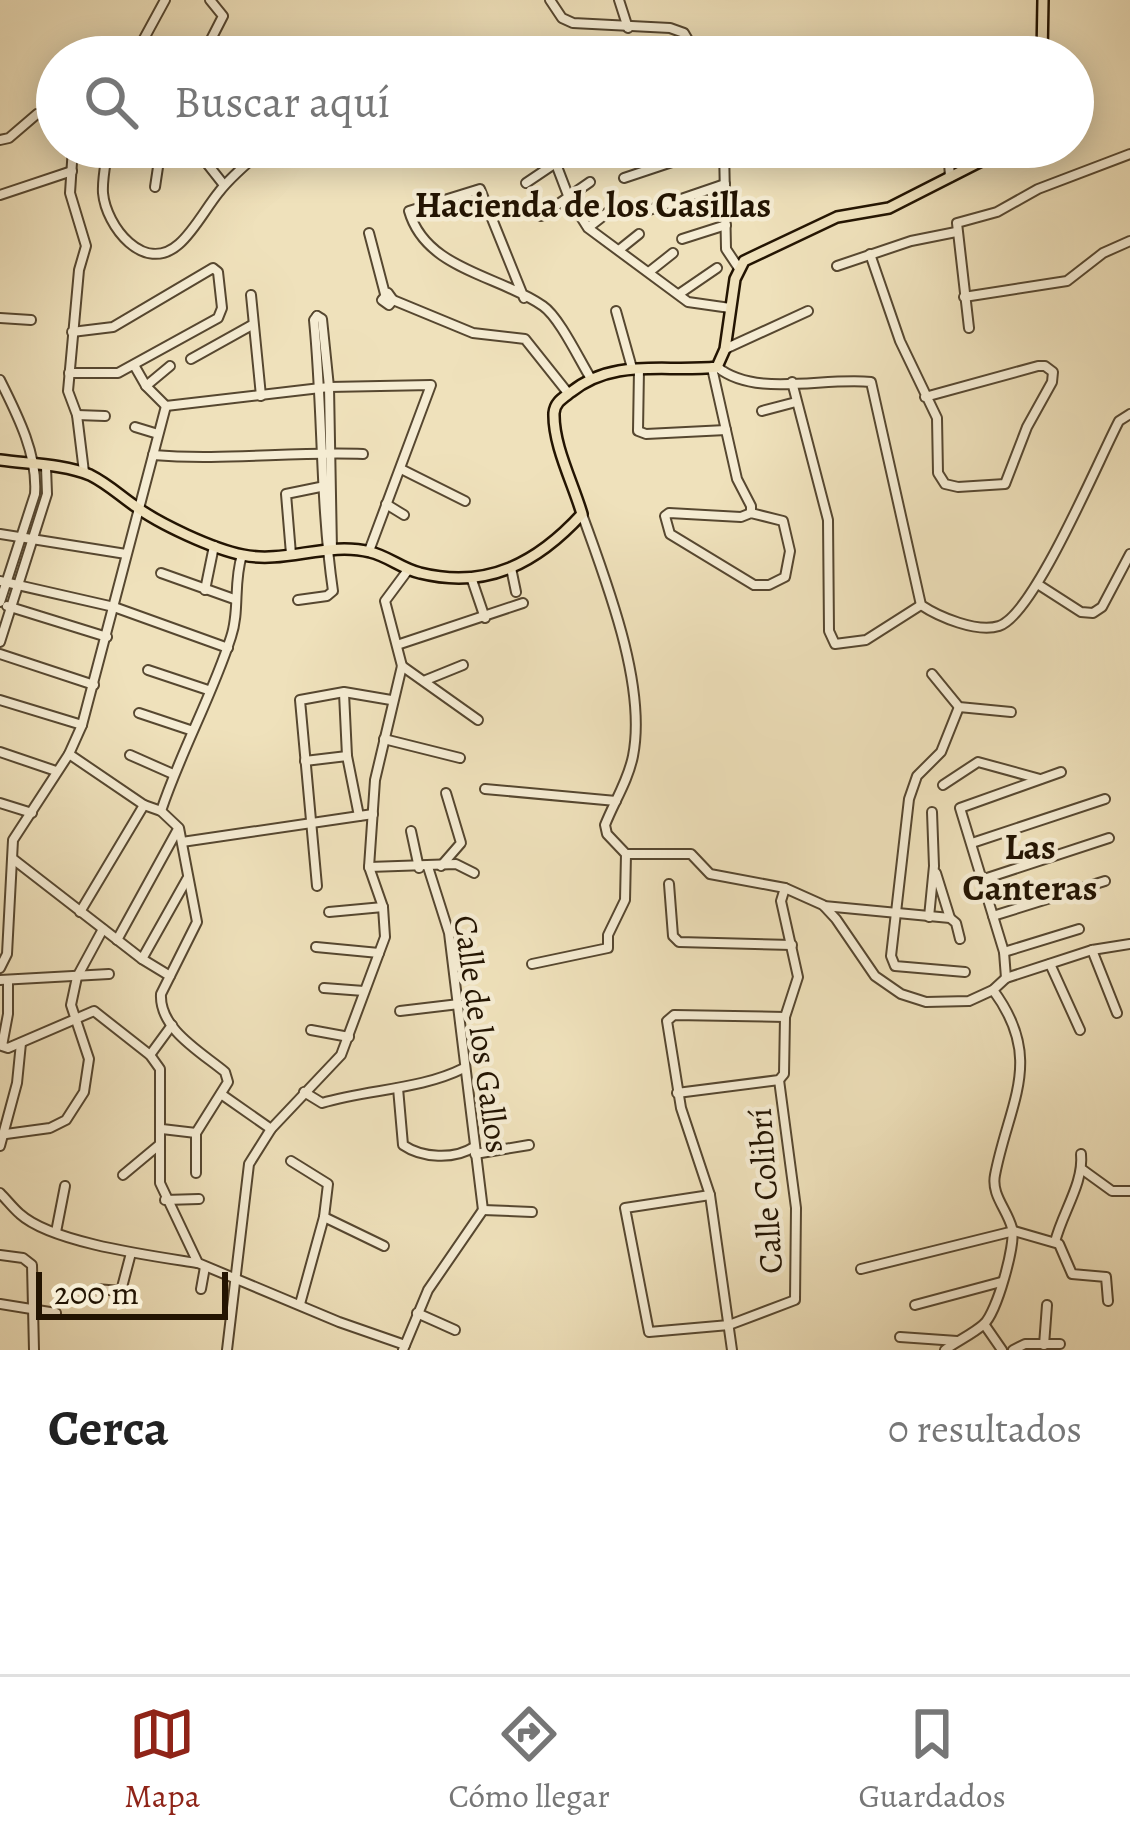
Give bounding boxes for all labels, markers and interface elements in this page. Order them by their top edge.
search box [36,36,1094,168]
icon: search [78,69,144,135]
text: Buscar aquí [174,71,390,133]
district label: Hacienda de los Casillas [415,180,771,229]
district label: Las Canteras [963,822,1097,912]
street label: Calle de los Gallos [443,912,521,1156]
street label: Calle Colibrí [737,1107,793,1275]
scale bar [36,1266,228,1319]
text: 200 m [54,1270,139,1315]
text: Cerca [48,1393,169,1463]
text: 0 resultados [888,1402,1082,1455]
tab: Mapa [124,1701,200,1818]
tab: Cómo llegar [448,1701,610,1818]
tab: Guardados [858,1701,1006,1818]

